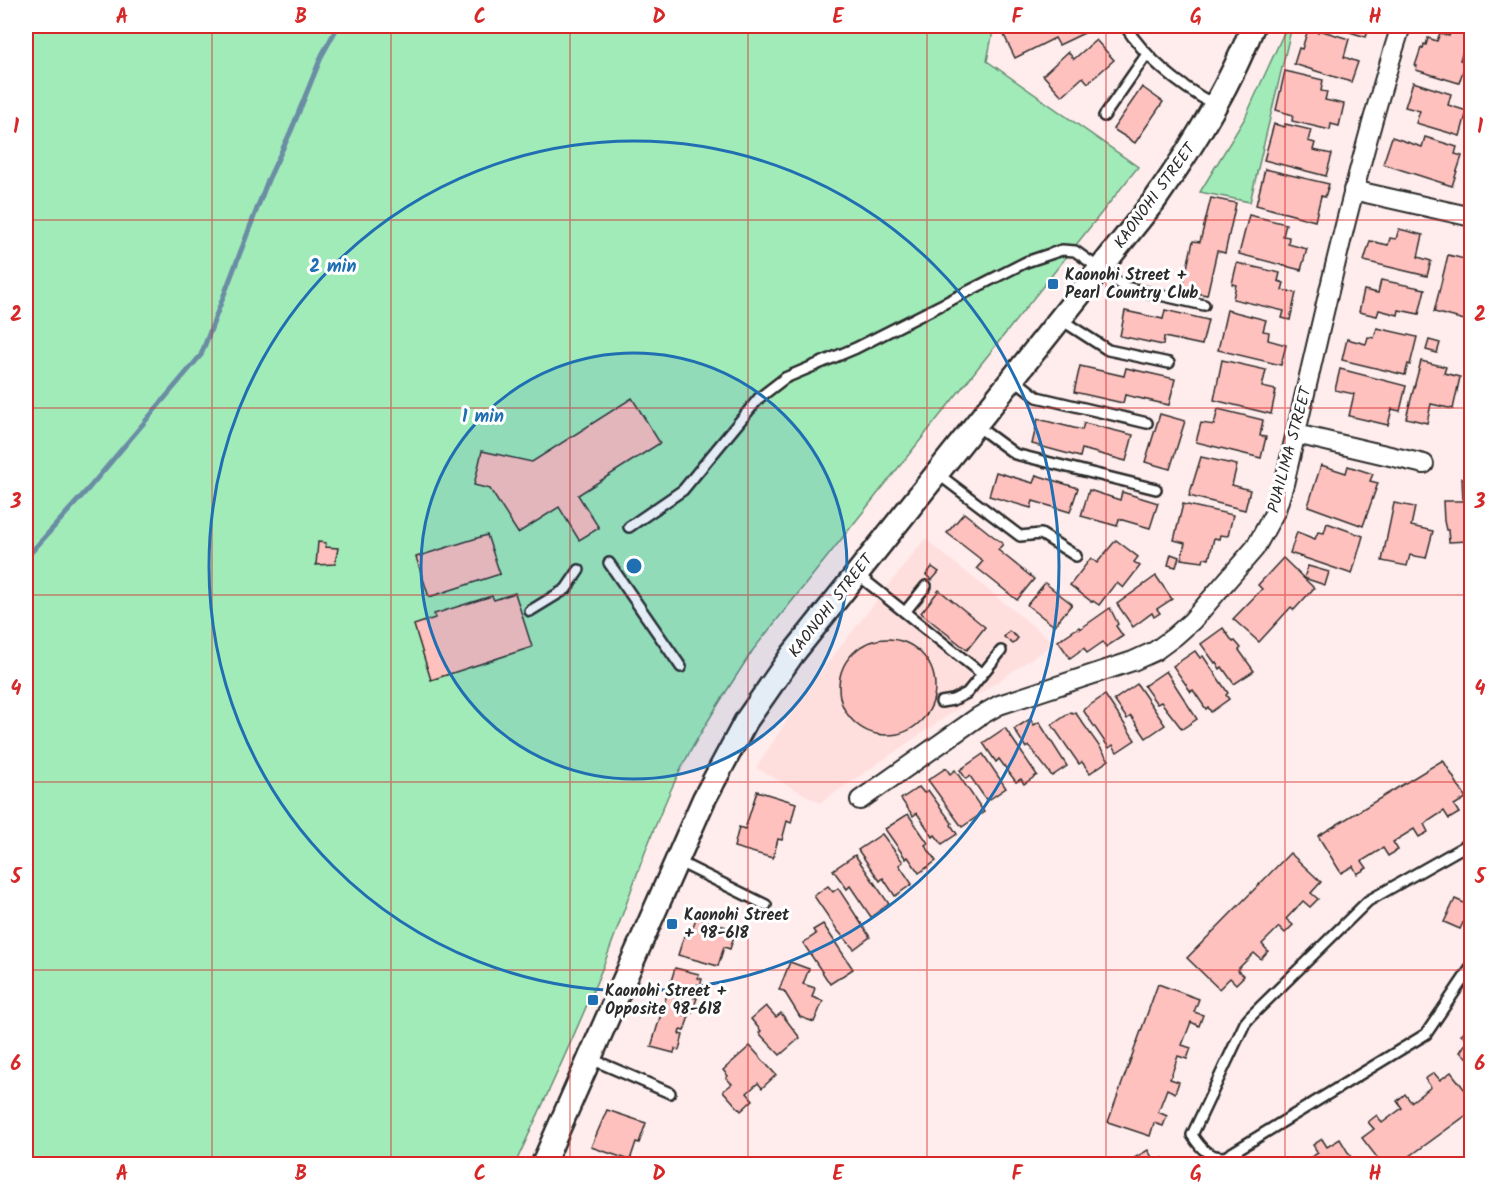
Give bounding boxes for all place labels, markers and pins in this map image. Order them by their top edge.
place label: Kaonohi Street + Pearl Country Club [1065,263,1198,306]
marker: Kaonohi Street + Pearl Country Club [1046,277,1060,291]
centre of rings [624,556,644,576]
place label: Kaonohi Street + 98-618 [684,903,790,946]
marker: Kaonohi Street + 98-618 [665,917,679,931]
place label: Kaonohi Street + Opposite 98-618 [605,979,727,1022]
marker: Kaonohi Street + Opposite 98-618 [586,993,600,1007]

